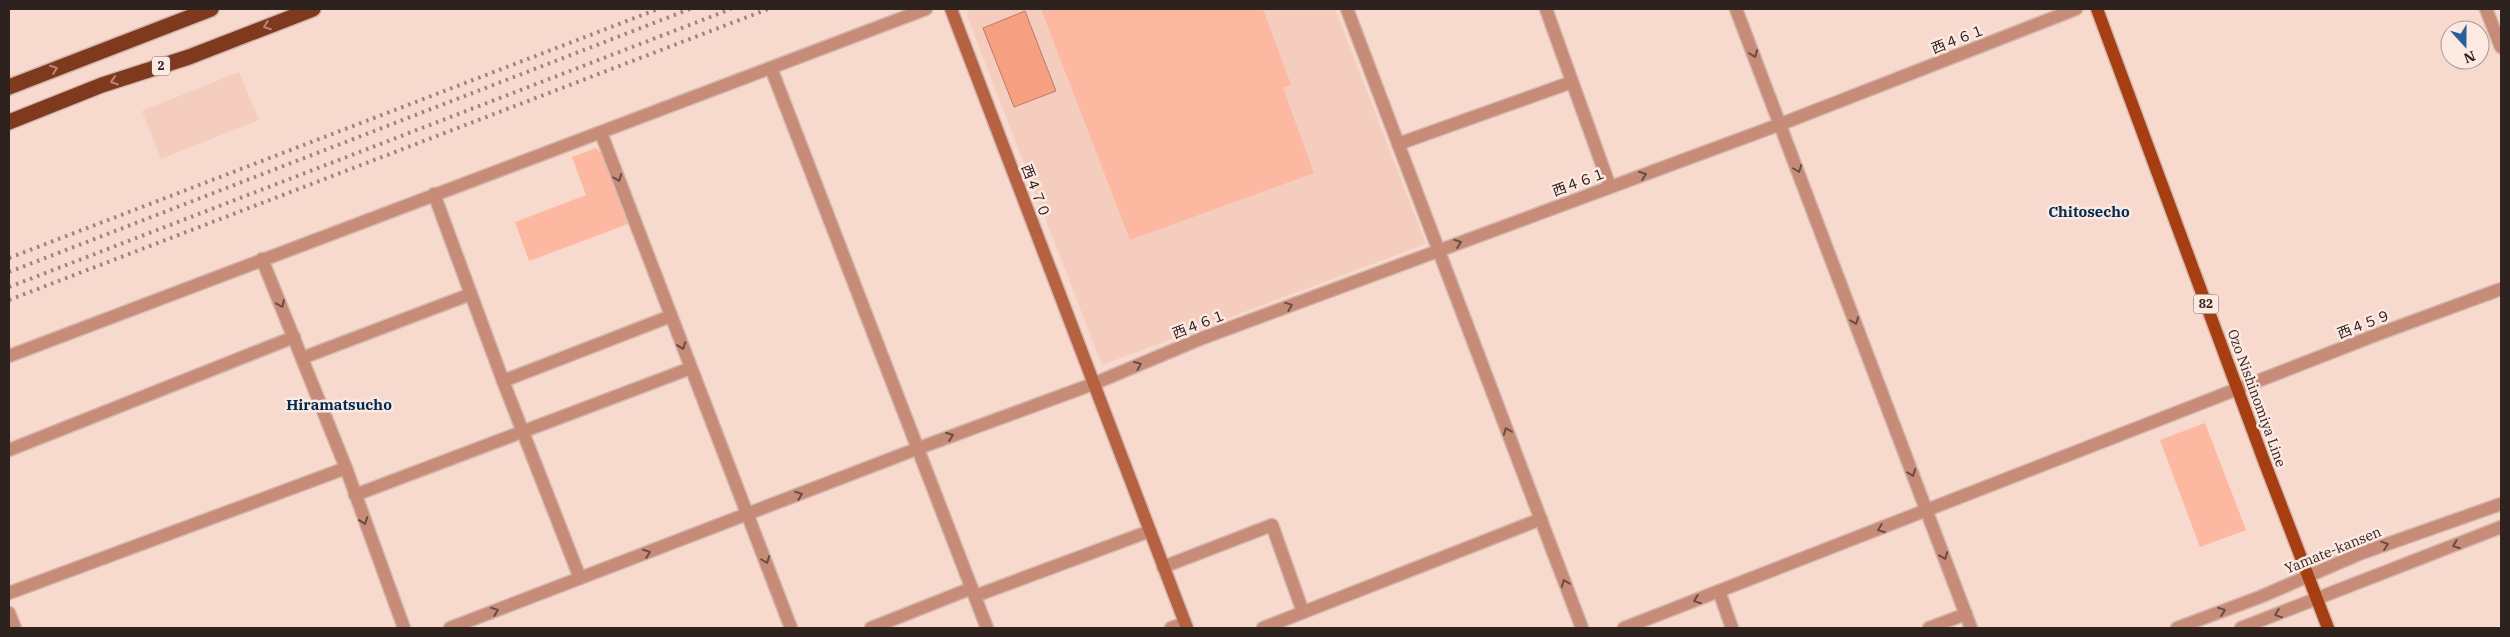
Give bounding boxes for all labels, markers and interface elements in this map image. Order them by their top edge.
north arrow [2440,20,2490,70]
one-way arrow [264,21,272,31]
street label: 西４６１ [1929,21,1987,57]
text: N [2461,47,2478,68]
one-way arrow [1748,49,1758,58]
road number: 2 [152,56,170,76]
one-way arrow [49,65,58,76]
one-way arrow [111,75,119,85]
street label: 西４７０ [1018,162,1054,220]
street label: 西４６１ [1550,164,1608,200]
one-way arrow [1792,164,1802,173]
one-way arrow [1638,170,1647,181]
one-way arrow [612,173,622,182]
district label: Chitosecho [2048,202,2130,221]
one-way arrow [1453,239,1461,249]
road number: 82 [2194,294,2218,314]
one-way arrow [274,299,285,308]
one-way arrow [1284,302,1293,312]
street label: 西４６１ [1170,306,1228,342]
street label: 西４５９ [2335,306,2393,342]
one-way arrow [1849,317,1859,325]
street label: Ozo Nishinomiya Line [2224,327,2290,469]
one-way arrow [676,342,686,350]
one-way arrow [1133,361,1142,371]
district label: Hiramatsucho [286,395,392,414]
one-way arrow [1503,427,1513,435]
one-way arrow [946,432,954,442]
one-way arrow [1906,469,1916,477]
one-way arrow [794,491,803,501]
one-way arrow [358,516,368,525]
one-way arrow [1877,522,1886,533]
street label: Yamate-kansen [2282,522,2384,578]
one-way arrow [2452,539,2461,549]
one-way arrow [2380,541,2389,551]
one-way arrow [642,549,651,559]
one-way arrow [1938,552,1948,560]
one-way arrow [760,556,770,564]
one-way arrow [1561,579,1571,587]
one-way arrow [1693,594,1702,604]
one-way arrow [490,607,499,617]
one-way arrow [2218,607,2226,617]
one-way arrow [2275,608,2283,618]

